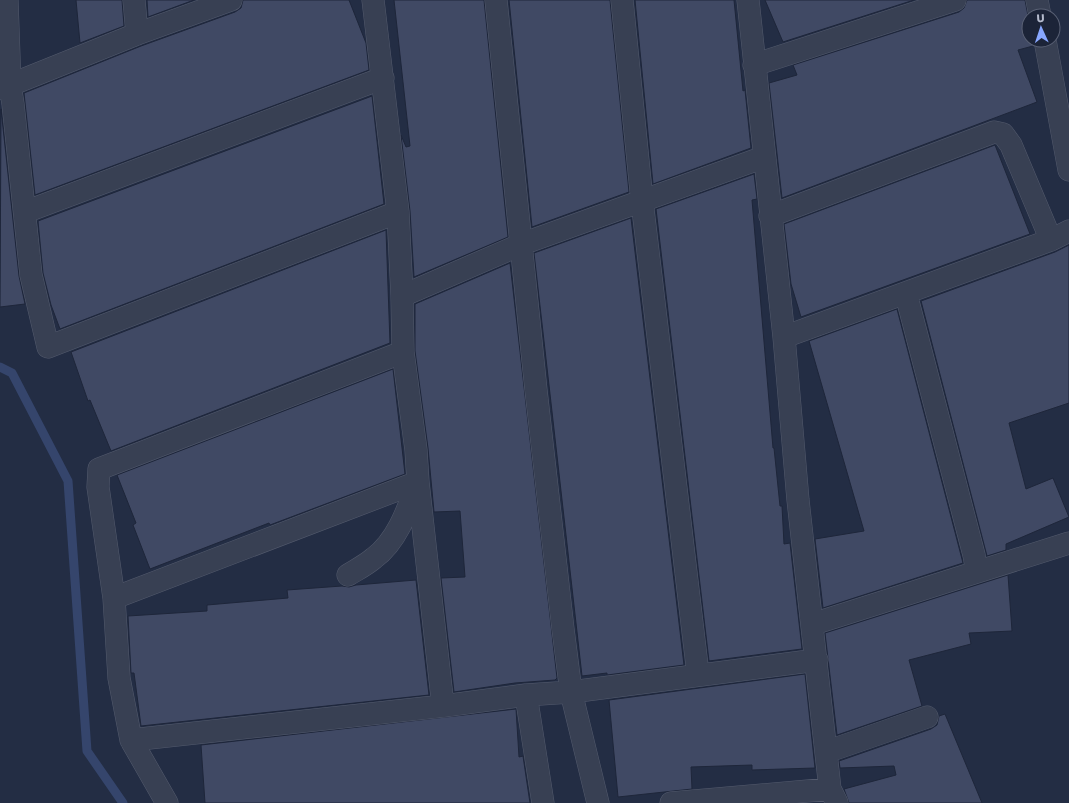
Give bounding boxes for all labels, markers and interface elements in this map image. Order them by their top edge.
north arrow [1021,8,1061,48]
text: U [1036,11,1045,24]

